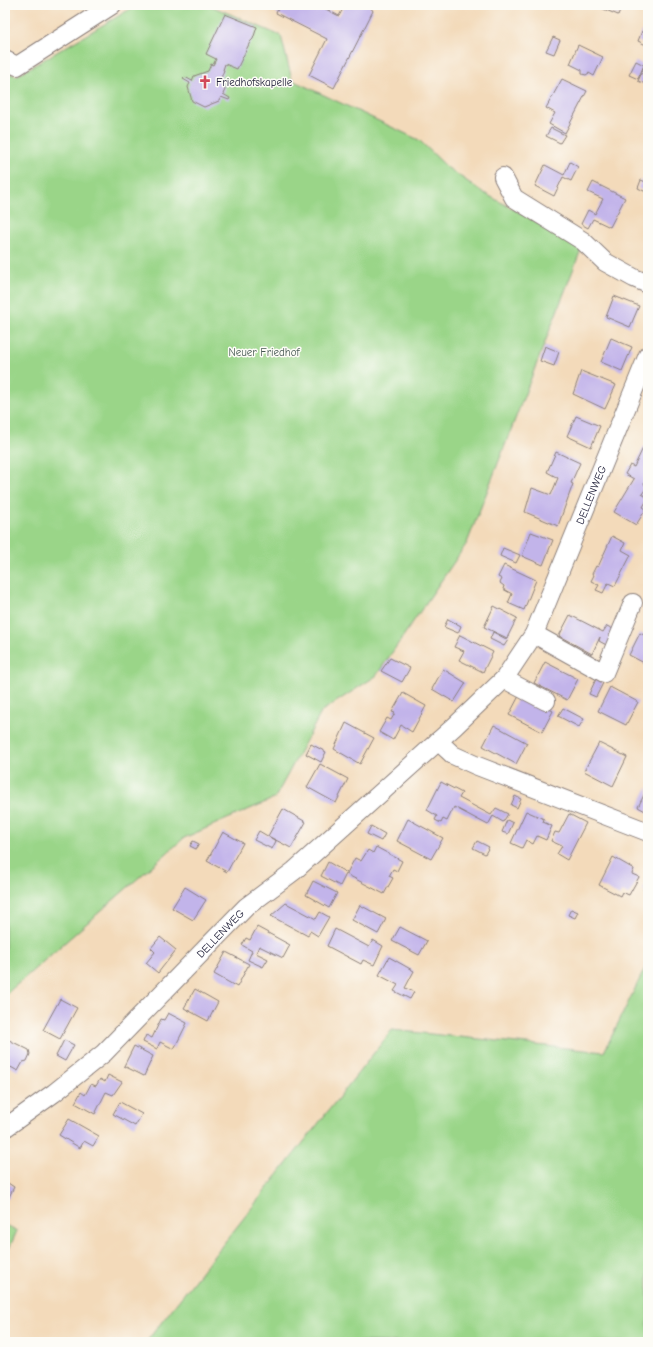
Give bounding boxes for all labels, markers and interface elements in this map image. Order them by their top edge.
church icon: Friedhofskapelle [197,74,213,90]
place label: Friedhofskapelle [216,76,293,89]
park label: Neuer Friedhof [228,346,301,359]
street label: DELLENWEG [573,463,609,526]
street label: DELLENWEG [194,906,247,960]

